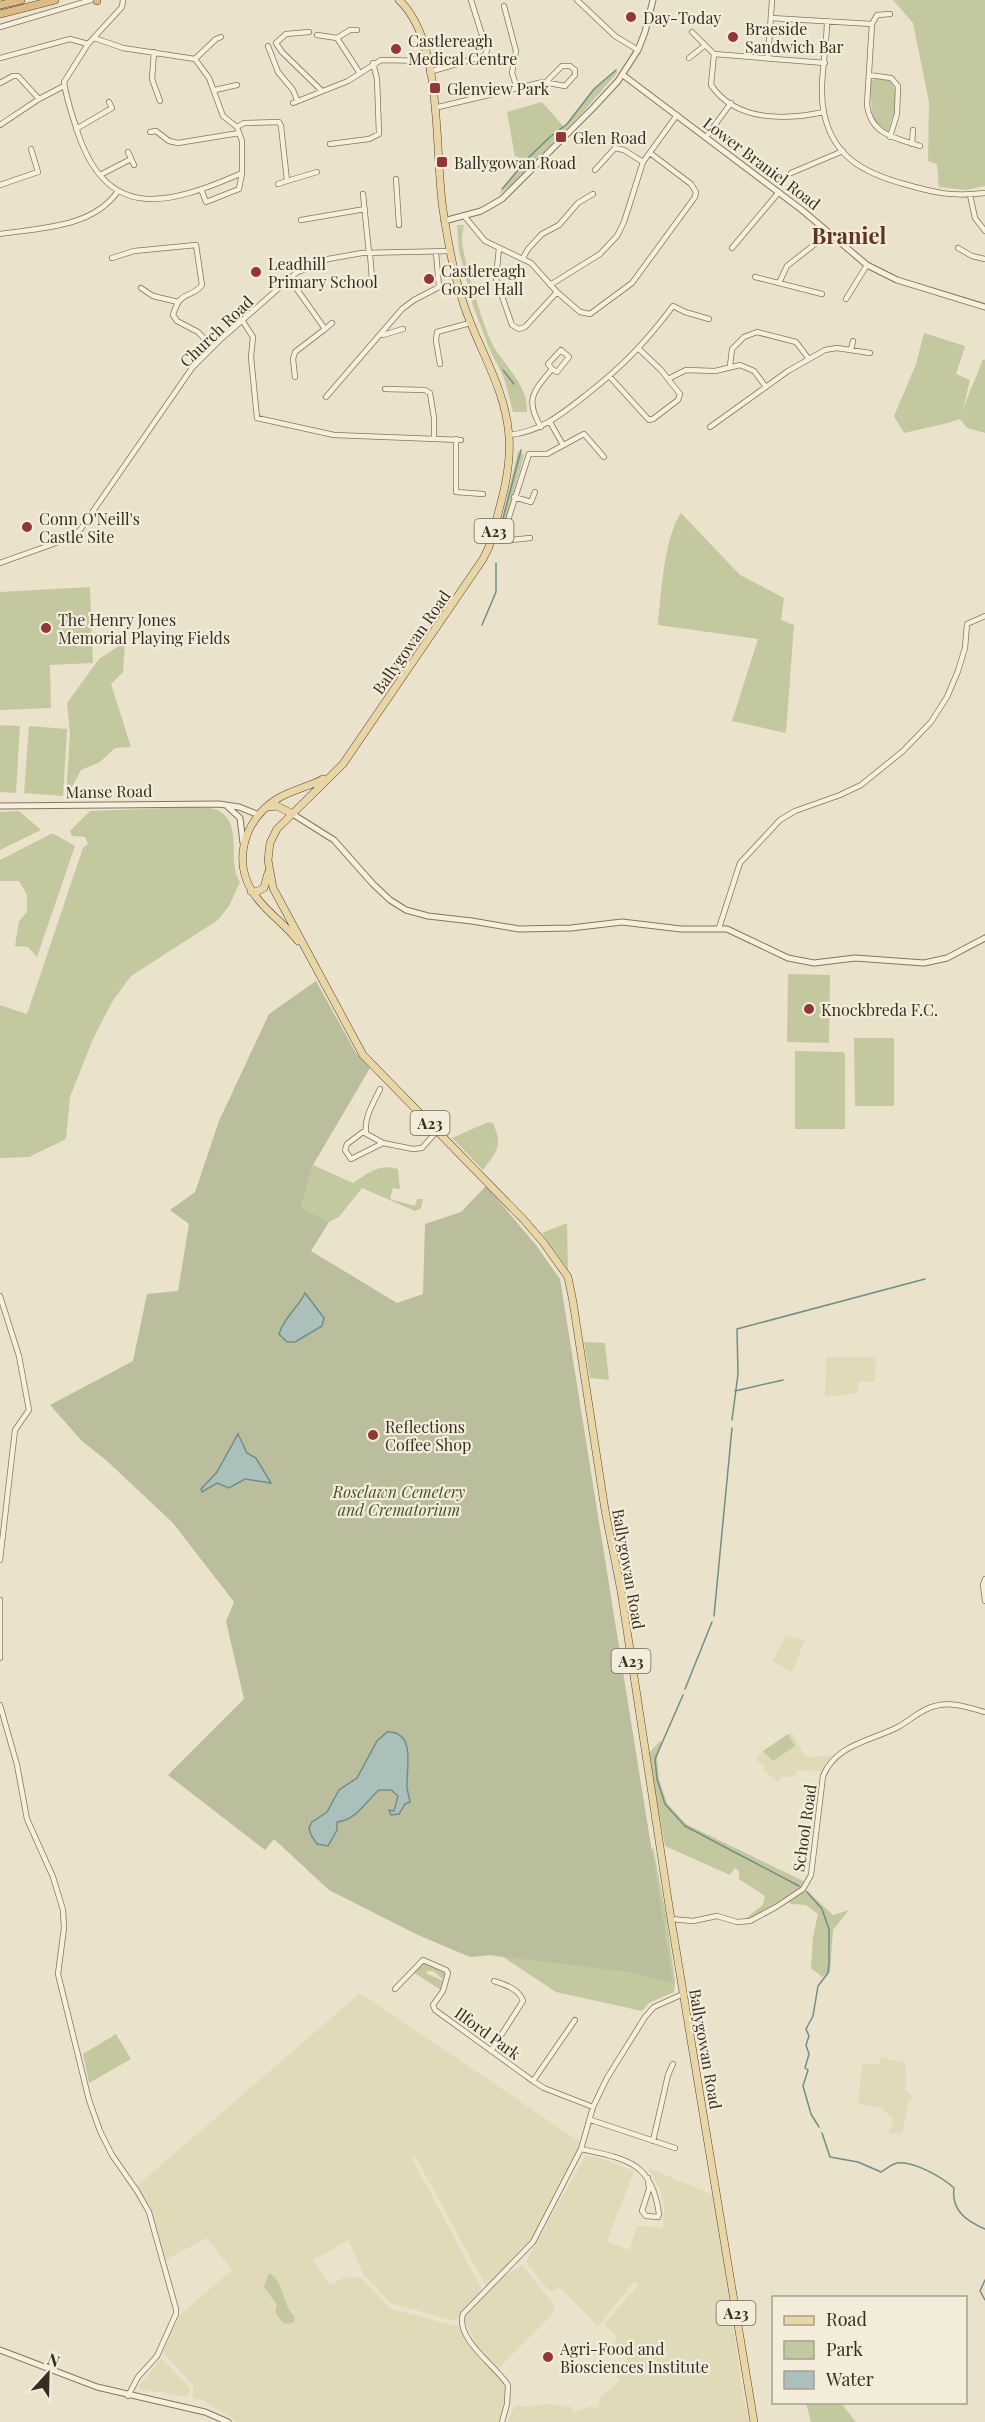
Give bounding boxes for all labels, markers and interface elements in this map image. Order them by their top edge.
place label: Day-Today [643,7,721,28]
marker: Day-Today [624,10,638,24]
place label: Braeside Sandwich Bar [745,18,844,57]
place label: Castlereagh Medical Centre [408,30,517,69]
marker: Braeside Sandwich Bar [726,30,740,44]
marker: Castlereagh Medical Centre [389,42,403,56]
place label: Glenview Park [447,78,550,99]
marker: Glenview Park [428,81,442,95]
street label: Lower Braniel Road [699,112,825,214]
place label: Glen Road [573,127,647,148]
marker: Glen Road [554,130,568,144]
place label: Ballygowan Road [454,152,576,173]
marker: Ballygowan Road [435,155,449,169]
district label: Braniel [812,220,887,250]
place label: Leadhill Primary School [268,253,378,292]
place label: Castlereagh Gospel Hall [441,260,527,299]
marker: Leadhill Primary School [249,265,263,279]
marker: Castlereagh Gospel Hall [422,272,436,286]
street label: Church Road [175,291,257,371]
place label: Conn O'Neill's Castle Site [39,508,140,547]
road number: A23 [474,519,514,543]
marker: Conn O'Neill's Castle Site [20,520,34,534]
street label: Ballygowan Road [367,586,455,698]
place label: The Henry Jones Memorial Playing Fields [58,609,230,648]
marker: The Henry Jones Memorial Playing Fields [39,621,53,635]
street label: Manse Road [65,780,153,802]
place label: Knockbreda F.C. [821,999,938,1020]
marker: Knockbreda F.C. [802,1002,816,1016]
road number: A23 [410,1111,450,1135]
place label: Reflections Coffee Shop [385,1416,471,1455]
marker: Reflections Coffee Shop [366,1428,380,1442]
park label: Roselawn Cemetery and Crematorium [332,1481,466,1520]
street label: Ballygowan Road [608,1507,650,1631]
road number: A23 [612,1649,650,1673]
street label: School Road [787,1783,821,1873]
street label: Ballygowan Road [685,1987,727,2111]
street label: Ilford Park [451,2002,525,2064]
legend [772,2296,967,2404]
road number: A23 [716,2301,756,2325]
text: Road [826,2307,867,2331]
text: Park [826,2337,863,2361]
place label: Agri-Food and Biosciences Institute [559,2338,709,2377]
north arrow [18,2344,78,2404]
text: N [45,2348,64,2372]
marker: Agri-Food and Biosciences Institute [541,2350,555,2364]
text: Water [825,2367,874,2391]

